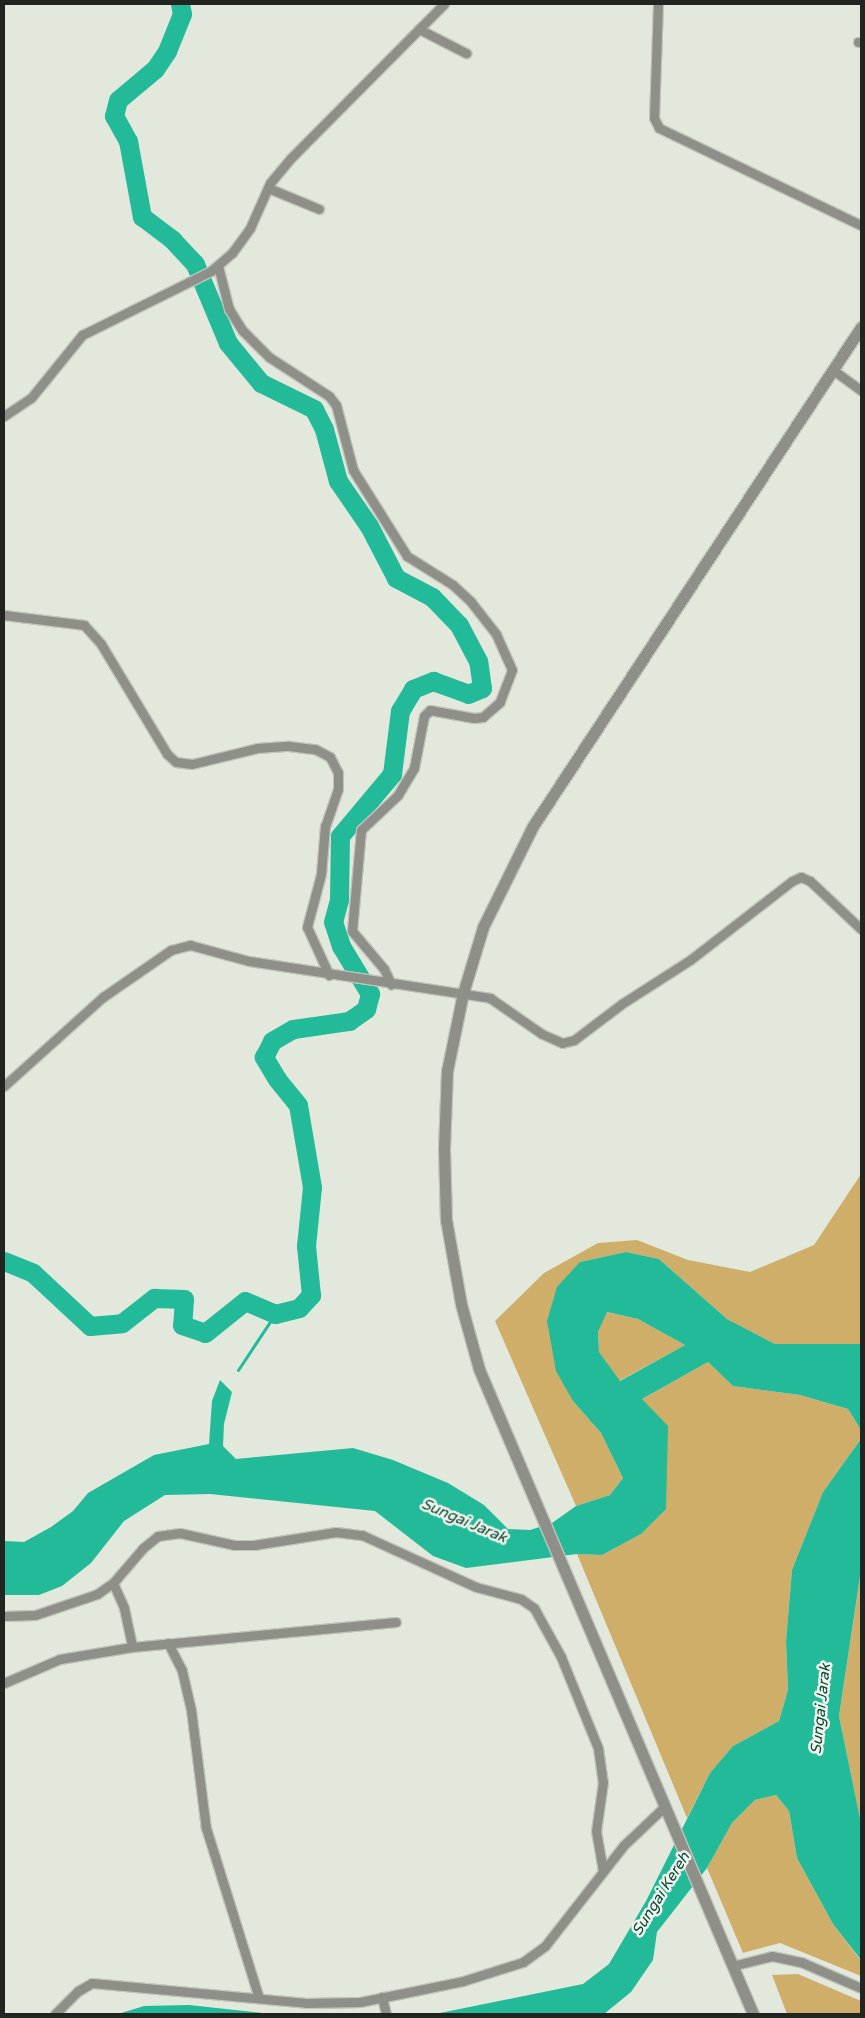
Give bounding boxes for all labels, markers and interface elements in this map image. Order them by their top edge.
water label: Sungai Jarak [419,1495,509,1547]
water label: Sungai Jarak [807,1663,835,1755]
water label: Sungai Kereh [628,1849,694,1939]

